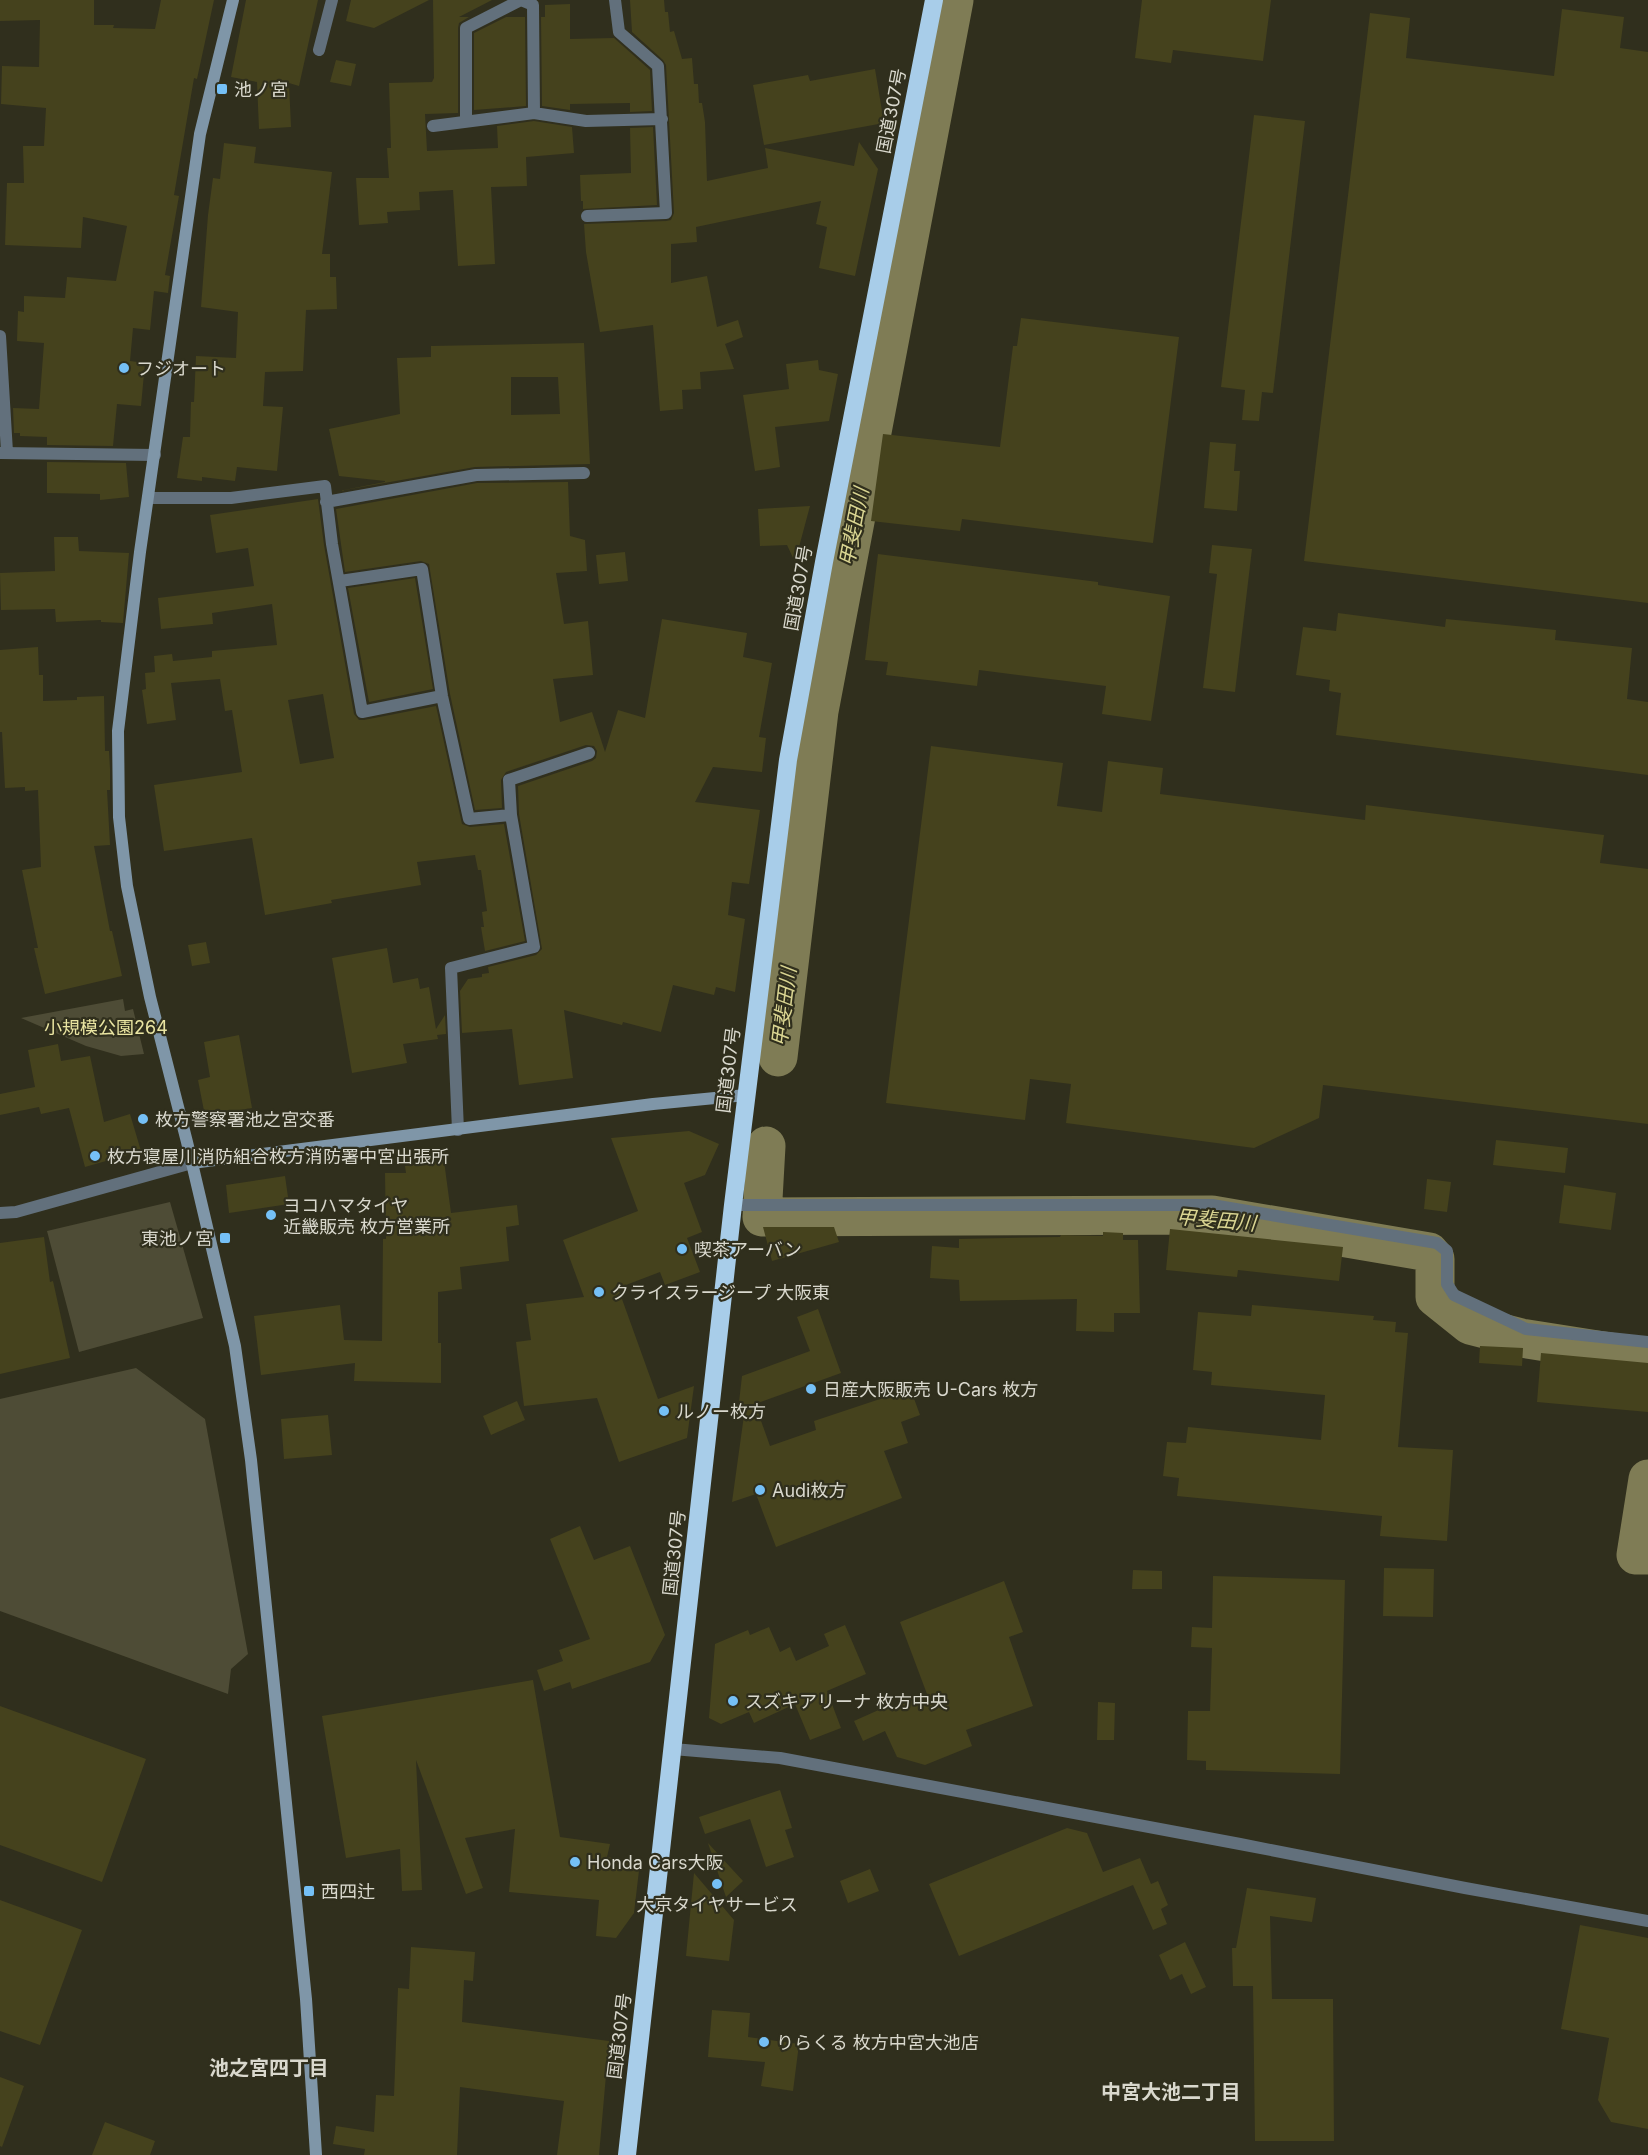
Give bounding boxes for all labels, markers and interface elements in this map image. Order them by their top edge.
street label: 国道307号 [872,67,910,155]
place label: 池ノ宮 [234,79,288,100]
marker: 池ノ宮 [215,82,229,96]
place label: フジオート [136,358,226,379]
marker: フジオート [117,361,131,375]
water label: 甲斐田川 [835,483,874,569]
street label: 国道307号 [780,544,816,632]
water label: 甲斐田川 [767,964,801,1048]
park label: 小規模公園264 [44,1017,168,1038]
street label: 国道307号 [712,1026,744,1114]
place label: 枚方警察署池之宮交番 [155,1109,335,1130]
marker: 枚方警察署池之宮交番 [136,1112,150,1126]
place label: 枚方寝屋川消防組合枚方消防署中宮出張所 [107,1146,449,1167]
marker: 枚方寝屋川消防組合枚方消防署中宮出張所 [88,1149,102,1163]
place label: ヨコハマタイヤ 近畿販売 枚方営業所 [283,1195,450,1237]
water label: 甲斐田川 [1175,1205,1259,1236]
marker: ヨコハマタイヤ 近畿販売 枚方営業所 [264,1208,278,1222]
place label: 東池ノ宮 [141,1228,213,1249]
marker: 東池ノ宮 [218,1231,232,1245]
place label: 喫茶アーバン [694,1239,802,1260]
marker: 喫茶アーバン [675,1242,689,1256]
place label: クライスラージープ 大阪東 [611,1282,830,1303]
marker: クライスラージープ 大阪東 [592,1285,606,1299]
place label: 日産大阪販売 U-Cars 枚方 [823,1379,1038,1400]
marker: 日産大阪販売 U-Cars 枚方 [804,1382,818,1396]
place label: ルノー枚方 [676,1401,766,1422]
marker: ルノー枚方 [657,1404,671,1418]
place label: Audi枚方 [772,1480,846,1501]
marker: Audi枚方 [753,1483,767,1497]
street label: 国道307号 [659,1509,689,1597]
place label: スズキアリーナ 枚方中央 [745,1691,948,1712]
marker: スズキアリーナ 枚方中央 [726,1694,740,1708]
place label: Honda Cars大阪 [587,1852,724,1873]
marker: Honda Cars大阪 [568,1855,582,1869]
marker: 大京タイヤサービス [710,1877,724,1891]
place label: 西四辻 [321,1881,375,1902]
marker: 西四辻 [302,1884,316,1898]
place label: 大京タイヤサービス [636,1894,798,1915]
street label: 国道307号 [603,1992,635,2080]
place label: りらくる 枚方中宮大池店 [776,2032,979,2053]
marker: りらくる 枚方中宮大池店 [757,2035,771,2049]
district label: 池之宮四丁目 [209,2056,329,2080]
district label: 中宮大池二丁目 [1101,2080,1241,2104]

